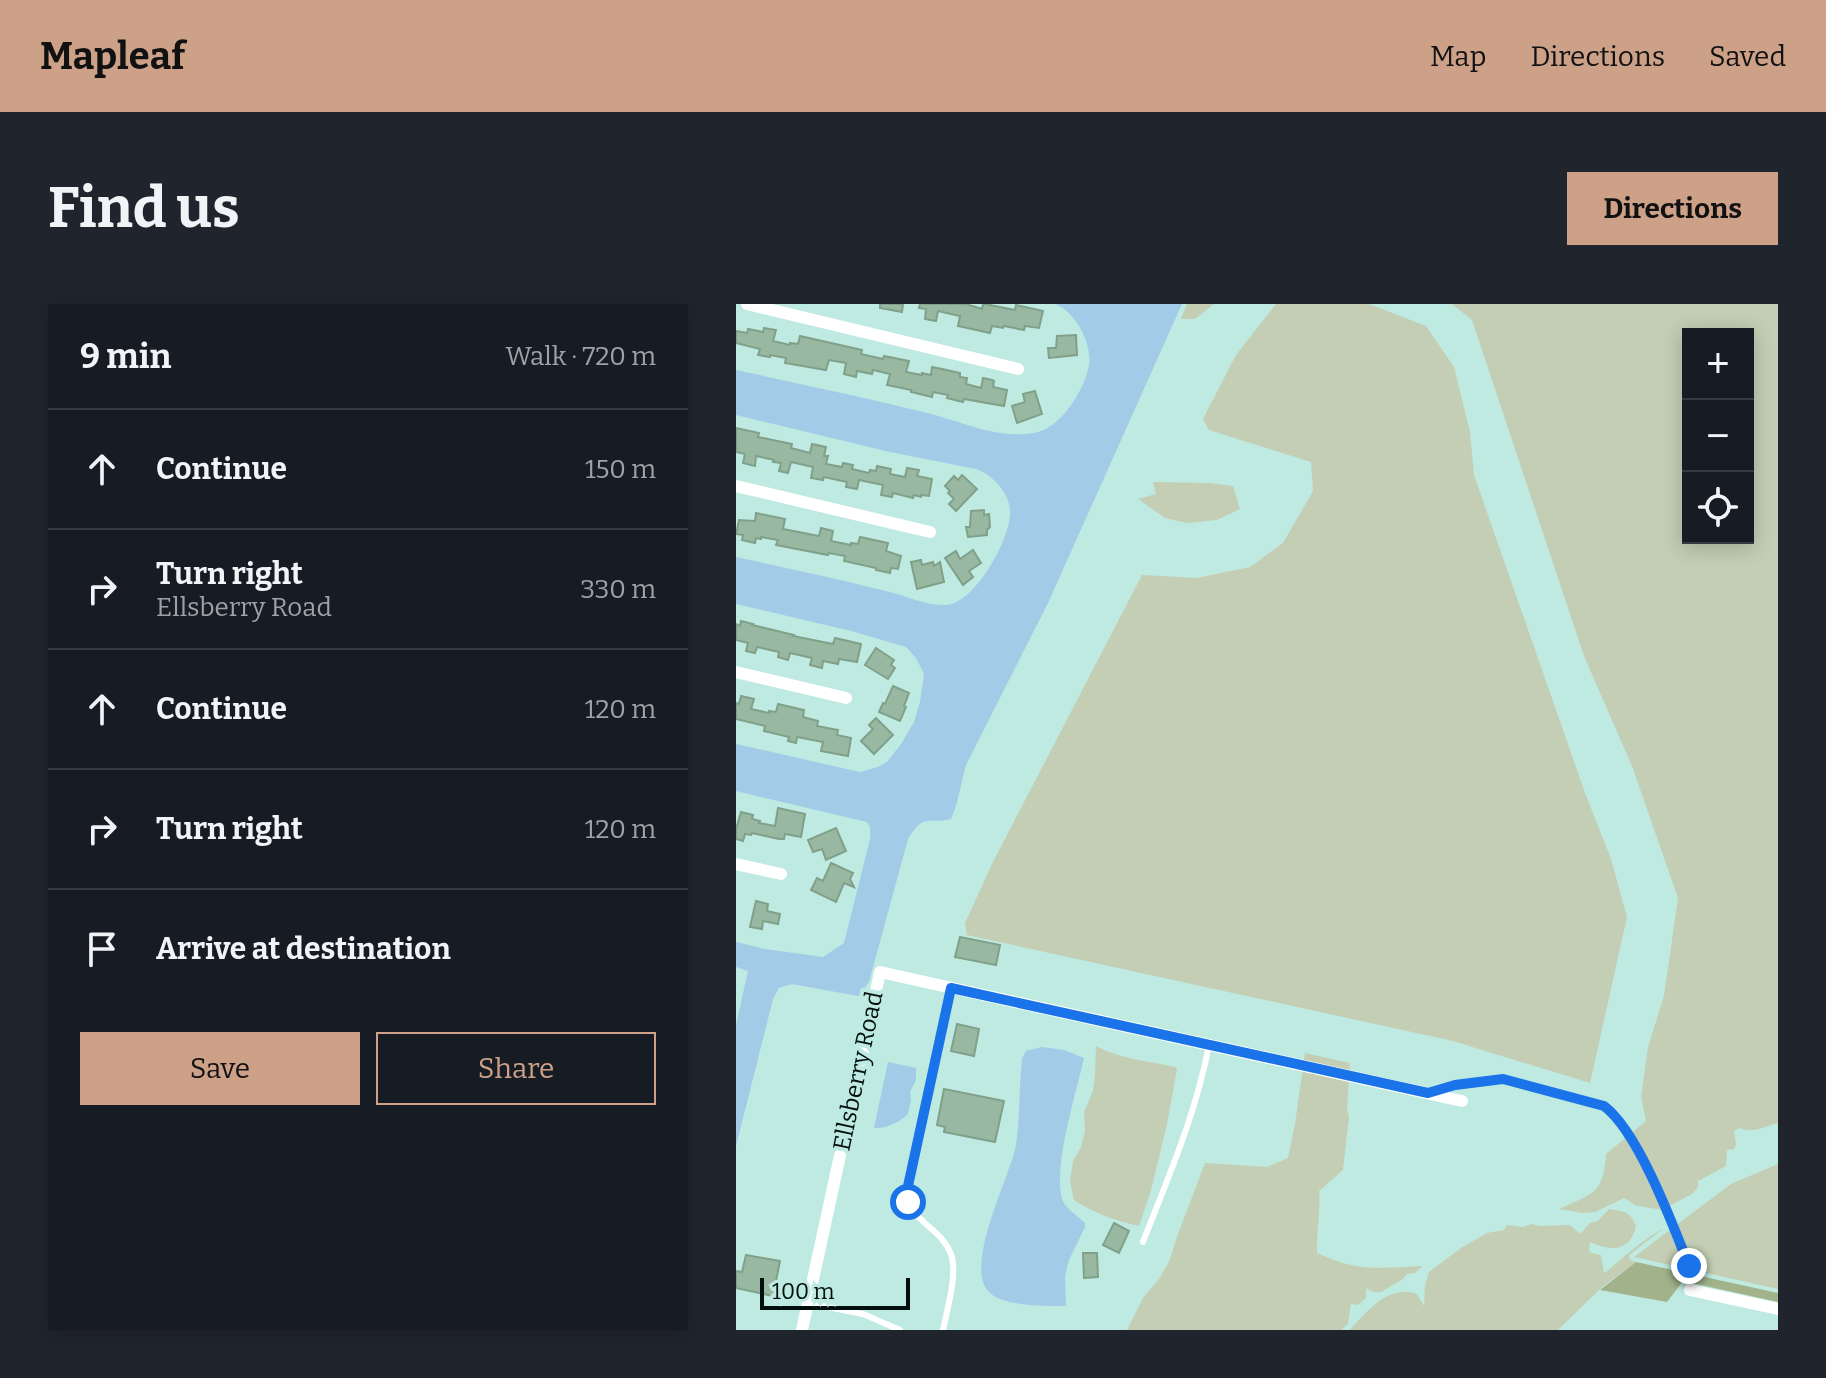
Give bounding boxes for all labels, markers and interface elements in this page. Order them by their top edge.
text: Mapleaf [40,33,185,79]
text: Map [1430,40,1486,73]
text: Directions [1530,40,1665,73]
text: Saved [1709,40,1786,73]
button: Directions [1567,172,1778,245]
text: Find us [48,175,240,242]
map controls [1682,328,1754,544]
button: + [1682,328,1754,400]
text: 9 min [80,336,171,377]
text: Walk · 720 m [506,341,656,372]
button: − [1682,400,1754,472]
icon: ahead [80,447,124,491]
text: Continue [156,451,287,487]
text: 150 m [585,454,656,485]
button: locate [1682,472,1754,544]
text: Turn right [156,556,303,592]
icon: right [80,567,124,611]
text: 330 m [580,574,656,605]
text: Ellsberry Road [156,592,332,623]
icon: ahead [80,687,124,731]
text: Continue [156,691,287,727]
text: 120 m [585,694,656,725]
icon: right [80,807,124,851]
text: Turn right [156,811,303,847]
text: 120 m [585,814,656,845]
icon: arrive [80,927,124,971]
text: Arrive at destination [156,931,451,967]
street label: Ellsberry Road [827,989,889,1153]
button: Save [80,1032,360,1105]
button: Share [376,1032,656,1105]
route start [890,1184,926,1220]
route end [1671,1248,1707,1284]
scale bar [760,1274,910,1310]
text: 100 m [772,1278,835,1305]

